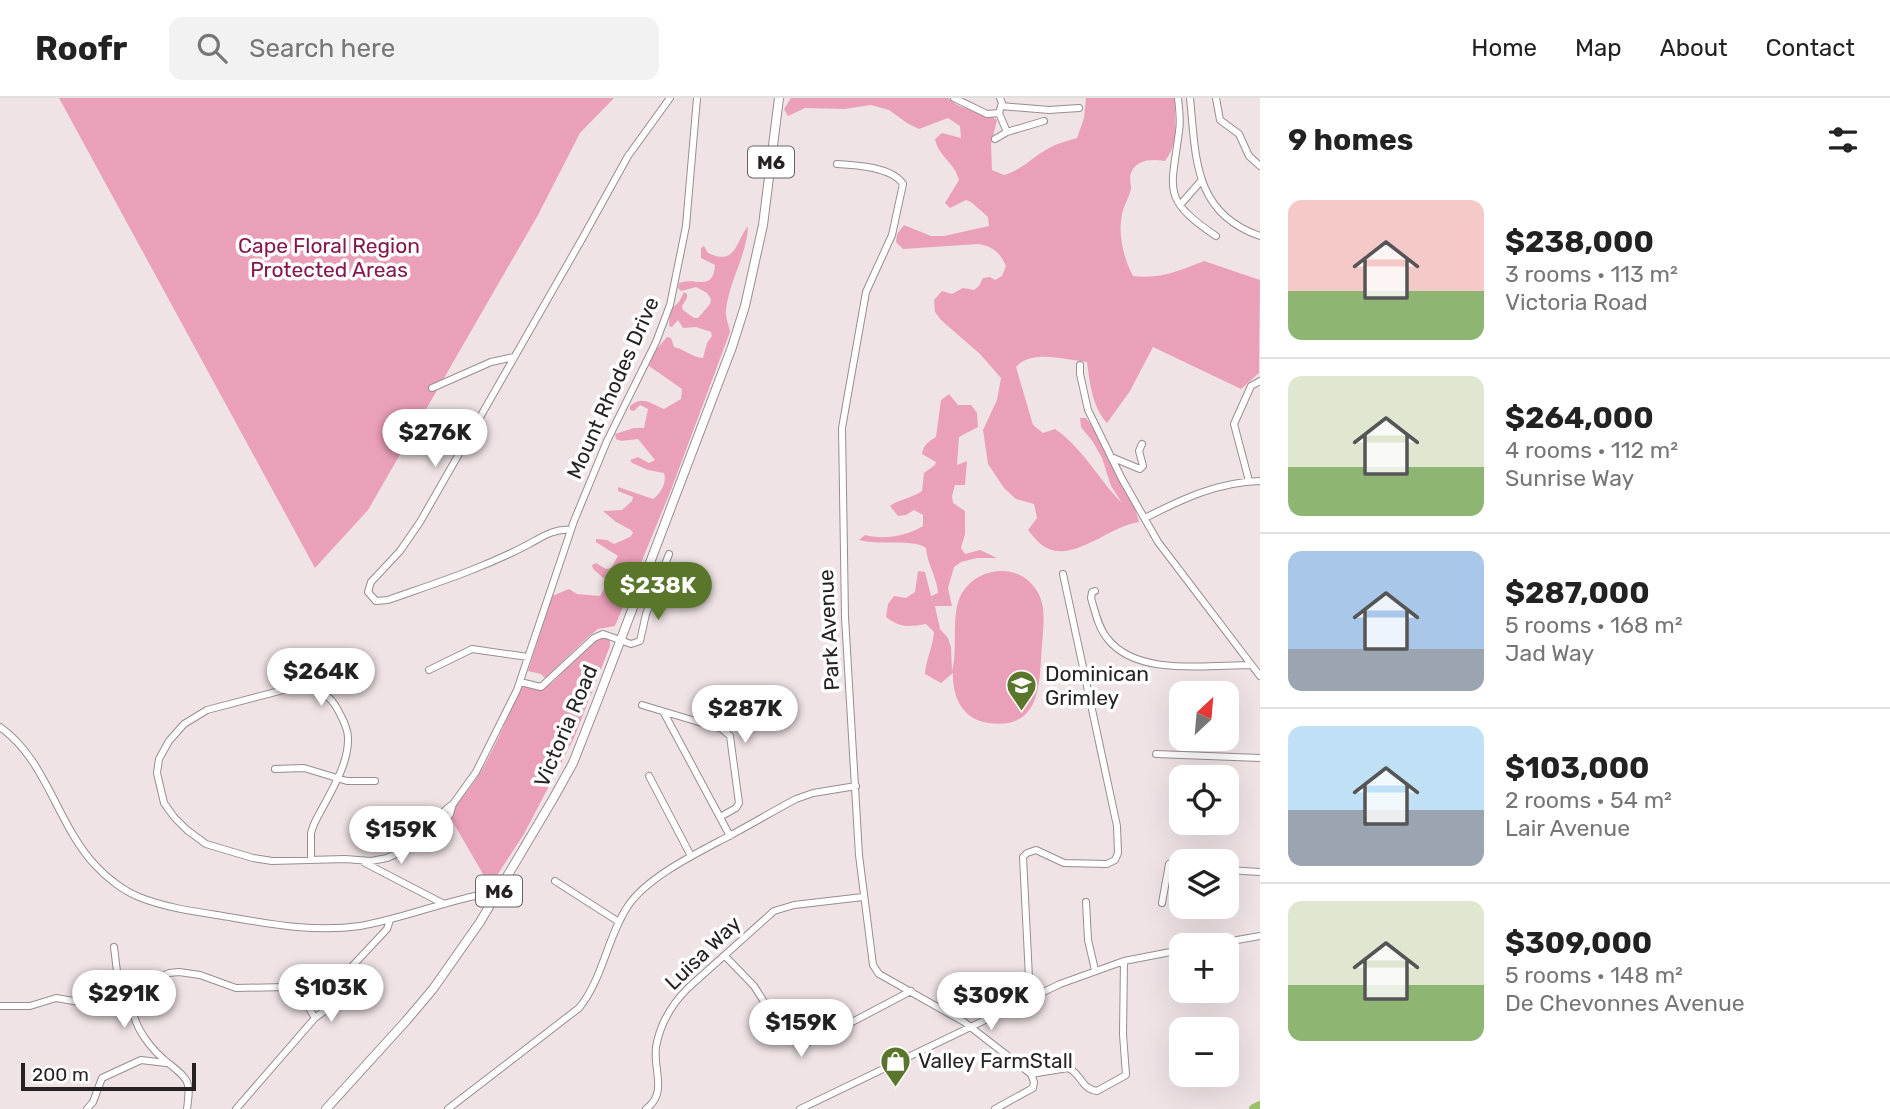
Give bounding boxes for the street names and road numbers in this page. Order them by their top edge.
road number: M6 [748,146,794,178]
street label: Mount Rhodes Drive [561,293,664,483]
street label: Park Avenue [813,569,844,691]
street label: Victoria Road [529,661,602,791]
road number: M6 [476,876,522,906]
street label: Luisa Way [660,910,746,995]

